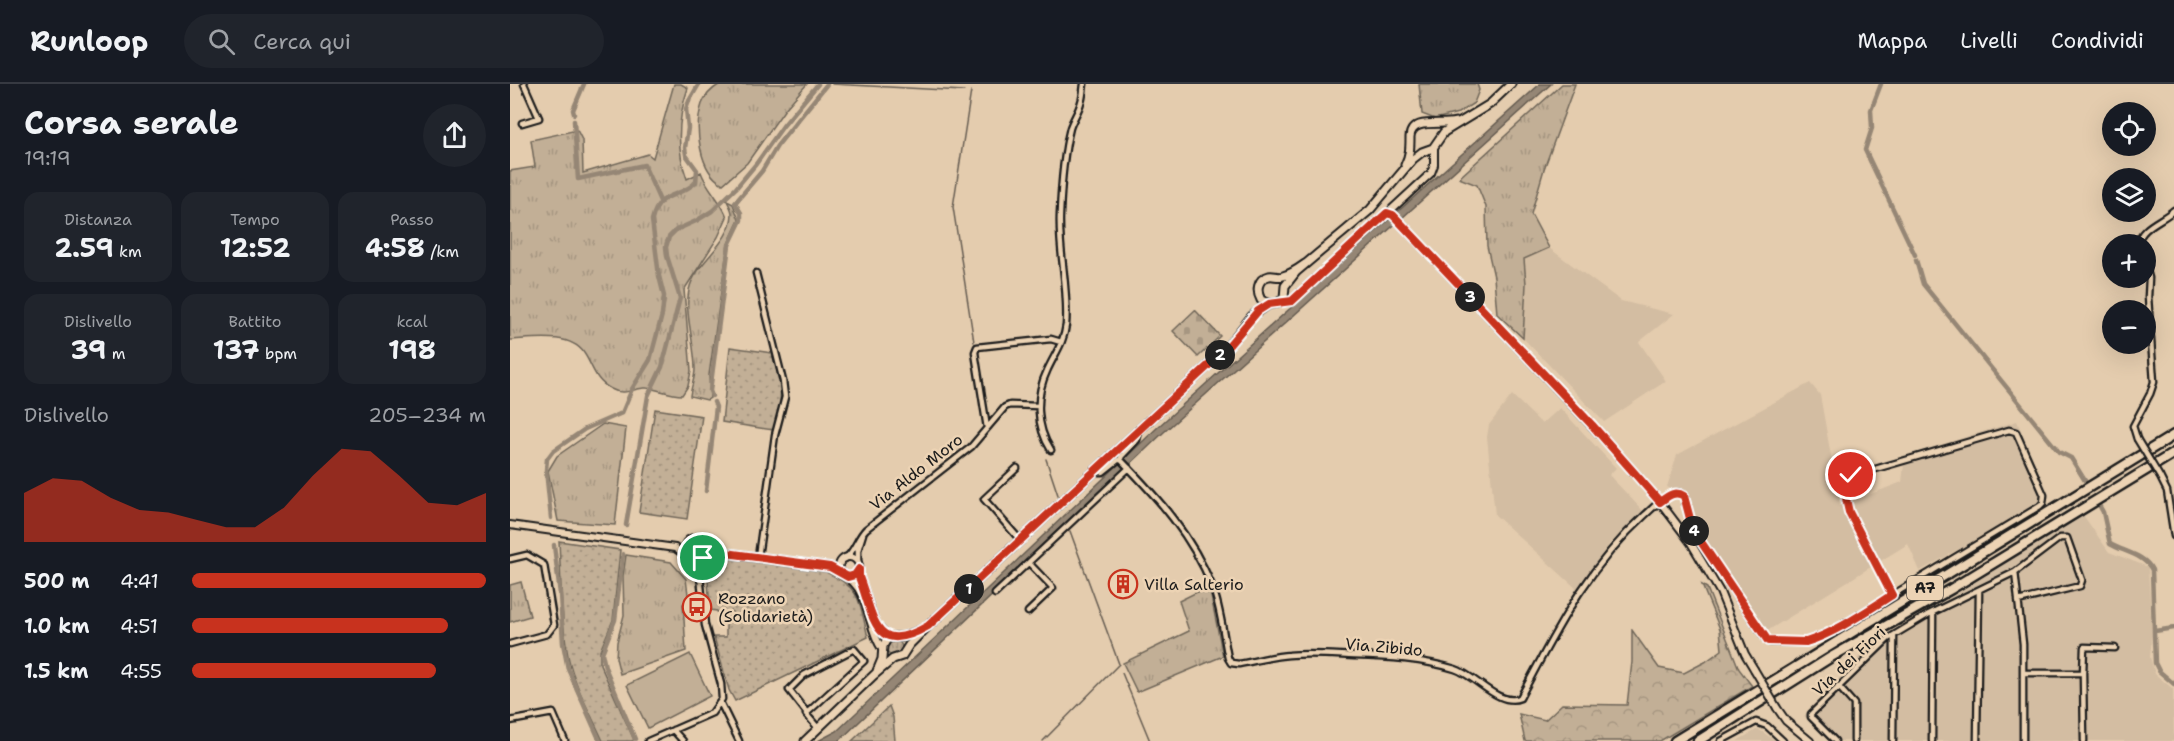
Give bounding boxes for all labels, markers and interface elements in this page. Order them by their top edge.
search box [184,14,604,68]
text: Runloop [30,22,148,60]
icon: search [205,25,238,58]
text: Cerca qui [253,27,351,56]
text: Mappa [1857,27,1927,55]
text: Livelli [1960,27,2018,55]
text: Condividi [2051,27,2144,55]
text: Corsa serale [24,100,239,145]
map controls [2102,102,2156,354]
button: locate [2102,102,2156,156]
button: share [423,104,486,167]
text: 19:19 [24,145,71,171]
button: layers [2102,168,2156,222]
text: Distanza [64,209,132,230]
text: Tempo [230,209,280,230]
text: Passo [390,209,434,230]
text: 2.59 [54,230,114,265]
text: 12:52 [220,230,290,265]
text: 4:58 [365,230,425,265]
button: + [2102,234,2156,288]
text: km [114,241,142,262]
text: /km [425,241,459,262]
pin: 3 [1455,282,1485,312]
text: 3 [1464,286,1476,307]
button: − [2102,300,2156,354]
text: Dislivello [64,311,132,332]
text: Battito [229,311,281,332]
text: kcal [396,311,428,332]
text: 39 [71,332,106,367]
text: 137 [213,332,259,367]
text: 198 [388,332,436,367]
pin: 2 [1205,340,1235,370]
text: m [106,343,125,364]
text: bpm [259,343,297,364]
text: 2 [1214,344,1226,365]
text: Dislivello [24,402,109,428]
text: 205–234 m [368,402,486,428]
street label: Via Aldo Moro [865,429,967,515]
pin [1825,449,1876,500]
icon: check [1834,458,1867,491]
pin: 4 [1679,516,1709,546]
text: 4 [1688,520,1700,541]
pin [677,532,728,583]
icon: arrive [686,541,719,574]
text: 500 m [24,568,90,594]
text: 4:41 [120,568,159,594]
building icon: Villa Salterio [1107,568,1139,600]
pin: 1 [954,574,984,604]
place label: Villa Salterio [1144,574,1244,595]
road number: A7 [1907,576,1943,600]
text: 1 [965,578,973,599]
place label: Rozzano (Solidarietà) [718,588,813,627]
bus stop icon: Rozzano (Solidarietà) [681,591,713,623]
text: 1.0 km [24,613,89,639]
text: 4:51 [120,613,158,639]
street label: Via dei Fiori [1808,621,1890,701]
street label: Via Zibido [1344,633,1424,661]
text: 1.5 km [24,658,88,684]
text: 4:55 [120,658,162,684]

